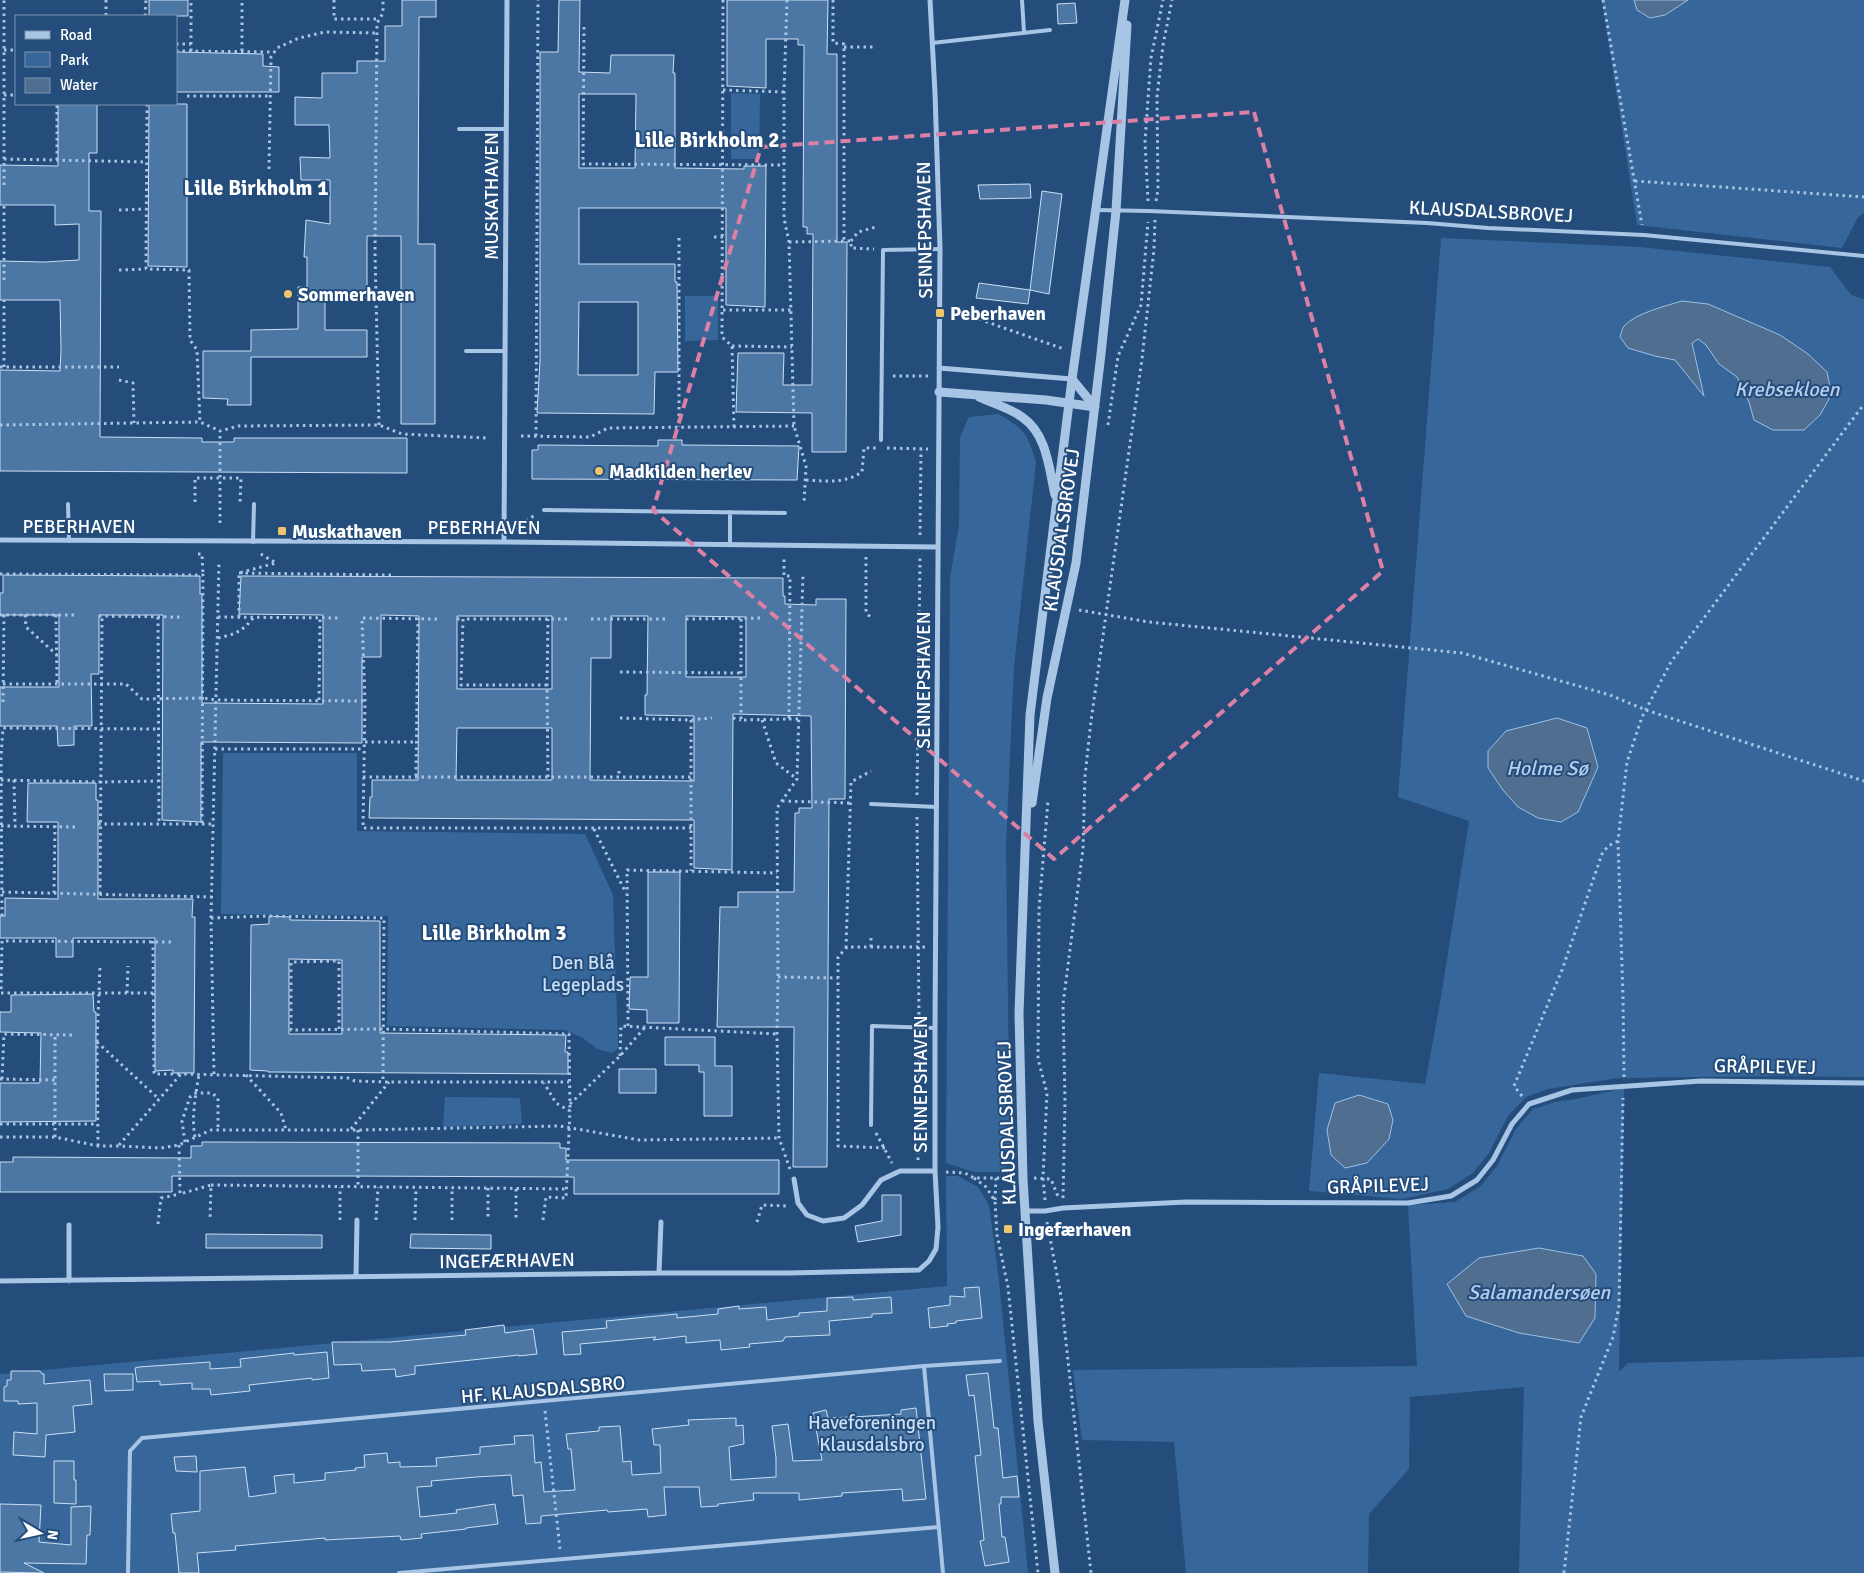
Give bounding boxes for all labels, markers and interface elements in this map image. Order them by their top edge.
legend [15,15,178,105]
text: Road [60,26,92,44]
text: Park [60,51,89,69]
text: Water [60,76,98,94]
district label: Lille Birkholm 2 [634,127,780,153]
street label: MUSKATHAVEN [480,132,504,260]
street label: SENNEPSHAVEN [912,161,938,299]
district label: Lille Birkholm 1 [183,175,329,201]
street label: KLAUSDALSBROVEJ [1408,196,1574,228]
place label: Sommerhaven [298,283,415,307]
marker: Sommerhaven [282,288,294,300]
place label: Peberhaven [950,302,1046,326]
marker: Peberhaven [934,307,946,319]
water label: Krebsekloen [1735,377,1841,402]
street label: KLAUSDALSBROVEJ [1039,447,1085,613]
place label: Madkilden herlev [609,460,753,484]
marker: Madkilden herlev [593,465,605,477]
street label: PEBERHAVEN [22,515,136,539]
street label: PEBERHAVEN [427,516,541,540]
place label: Muskathaven [292,520,402,544]
marker: Muskathaven [276,525,288,537]
street label: SENNEPSHAVEN [912,611,936,749]
water label: Holme Sø [1506,756,1589,781]
district label: Lille Birkholm 3 [421,920,567,946]
park label: Den Blå Legeplads [542,951,624,997]
street label: SENNEPSHAVEN [909,1015,933,1153]
street label: KLAUSDALSBROVEJ [992,1040,1022,1206]
street label: GRÅPILEVEJ [1714,1054,1816,1080]
street label: GRÅPILEVEJ [1327,1172,1430,1200]
place label: Ingefærhaven [1018,1218,1131,1242]
marker: Ingefærhaven [1002,1223,1014,1235]
street label: INGEFÆRHAVEN [439,1248,575,1274]
water label: Salamandersøen [1468,1280,1611,1305]
street label: HF. KLAUSDALSBRO [460,1371,626,1409]
park label: Haveforeningen Klausdalsbro [808,1411,936,1457]
north arrow [15,1508,65,1558]
text: N [43,1529,62,1541]

